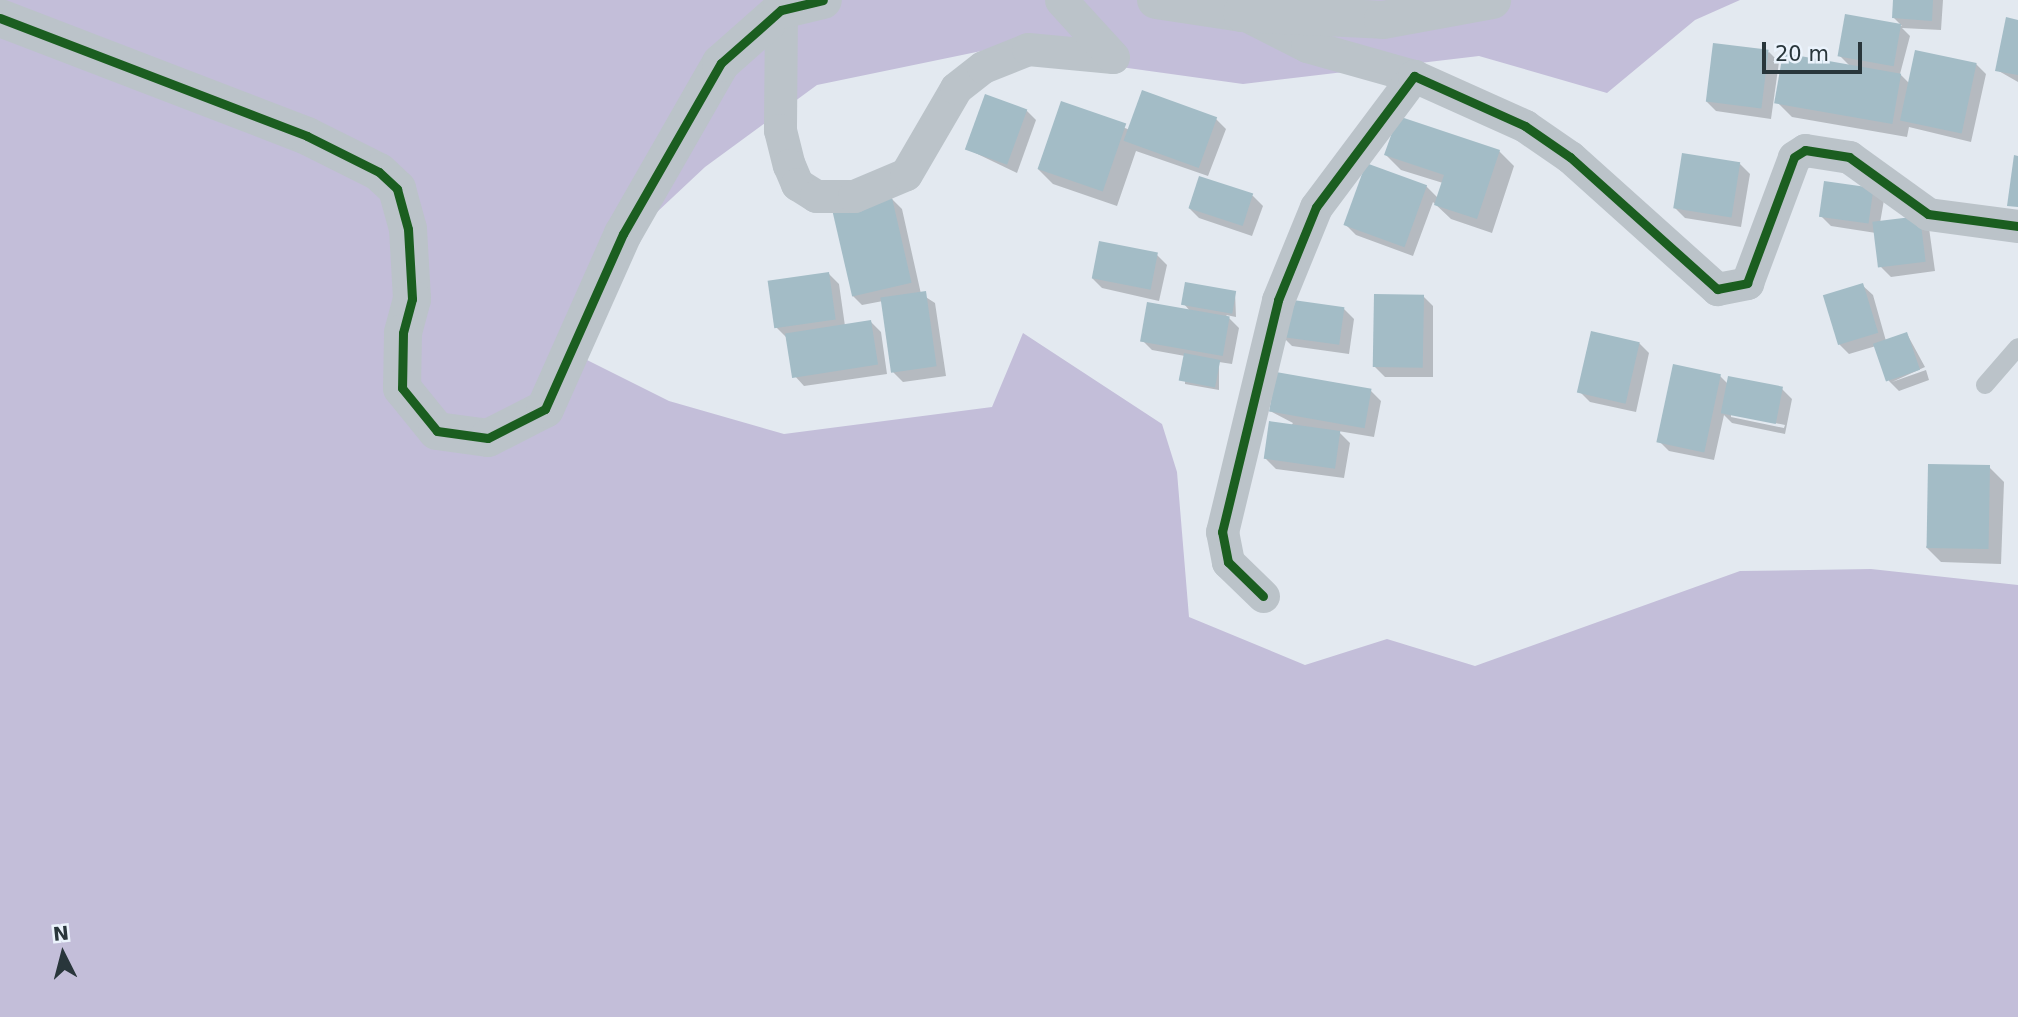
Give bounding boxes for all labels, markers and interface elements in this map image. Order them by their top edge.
scale bar [1766,28,1866,72]
text: 20 m [1775,42,1829,66]
north arrow [28,919,98,989]
text: N [52,921,70,945]

